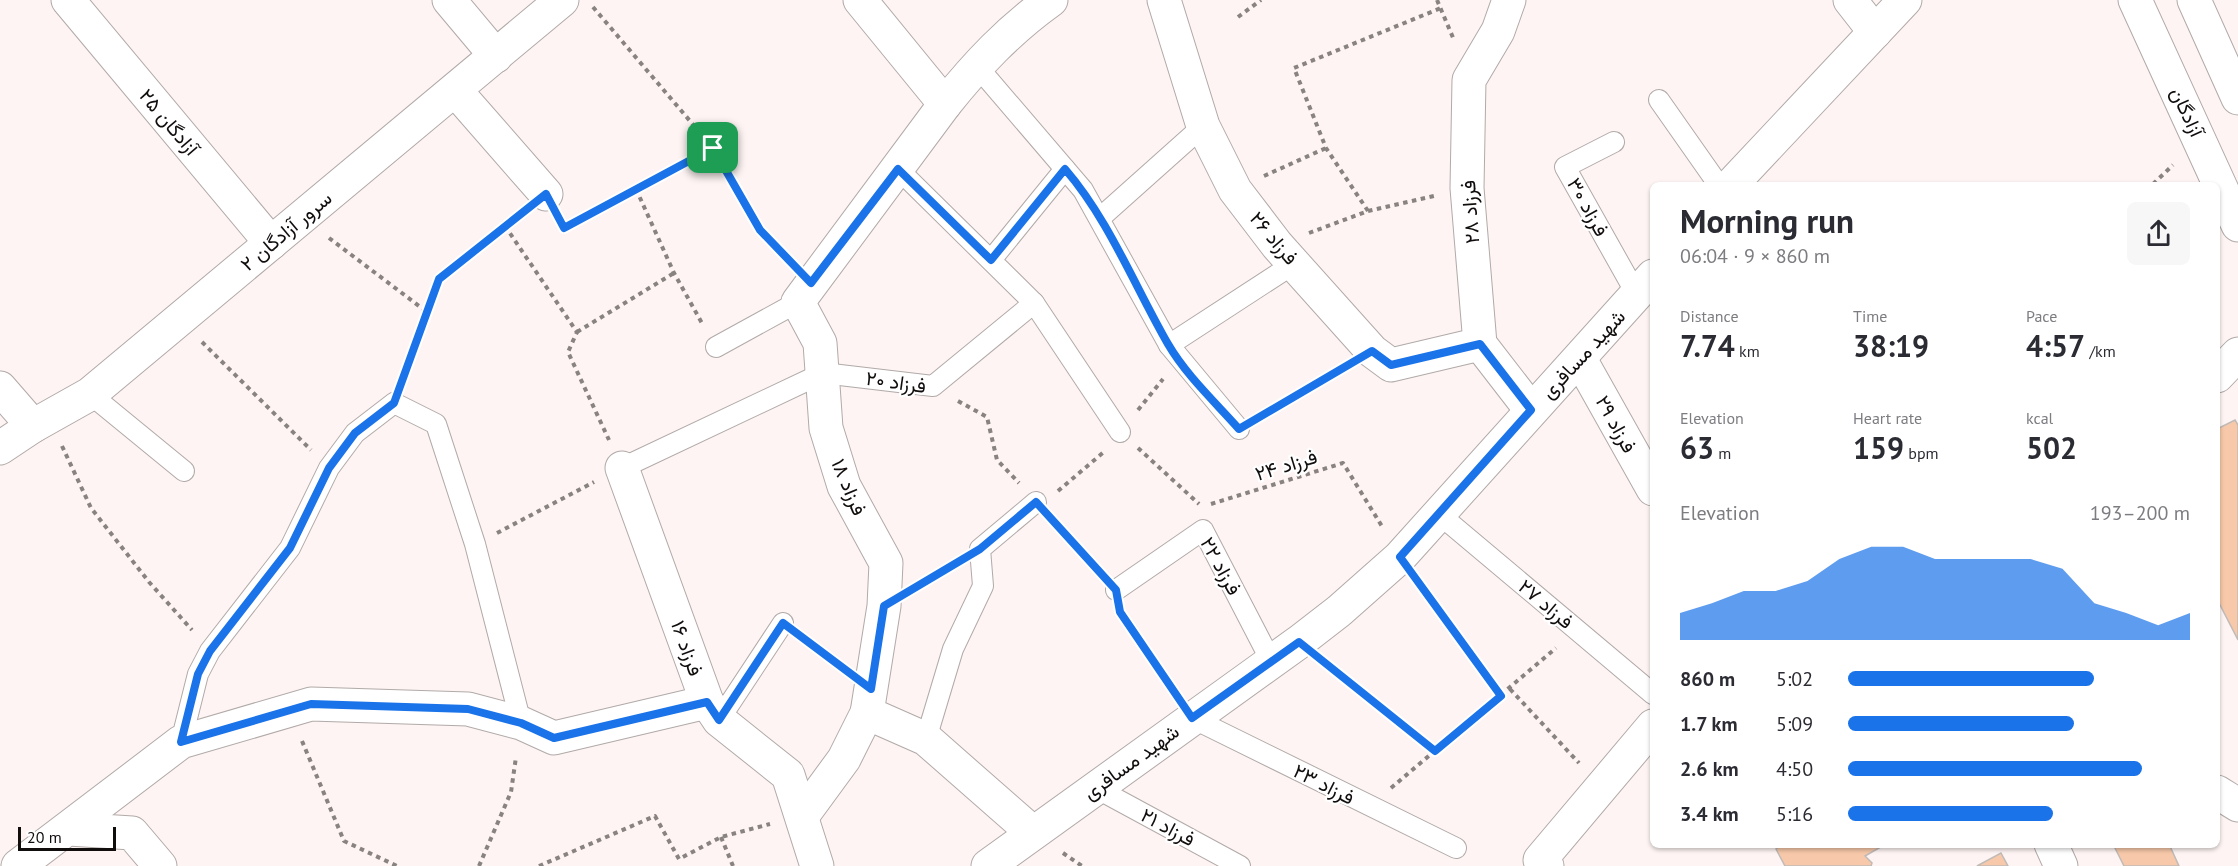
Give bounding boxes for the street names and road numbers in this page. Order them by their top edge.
street label: آزادگان ۲۵ [134,83,205,162]
street label: آزادگان [2164,83,2210,142]
street label: فرزاد ۳۰ [1561,173,1615,241]
street label: فرزاد ۲۸ [1455,179,1485,245]
street label: سرور آزادگان ۲ [235,185,337,277]
street label: فرزاد ۲۶ [1244,206,1304,270]
street label: شهید مسافری [1535,304,1631,404]
street label: فرزاد ۲۰ [864,365,928,399]
street label: فرزاد ۲۹ [1590,391,1642,457]
street label: فرزاد ۲۴ [1252,443,1320,487]
street label: فرزاد ۱۸ [825,455,873,519]
street label: فرزاد ۲۲ [1194,532,1248,600]
street label: فرزاد ۲۷ [1513,574,1579,634]
street label: فرزاد ۱۶ [665,617,709,679]
street label: شهید مسافری [1078,718,1184,806]
street label: فرزاد ۲۳ [1289,758,1359,810]
street label: فرزاد ۲۱ [1136,802,1200,852]

